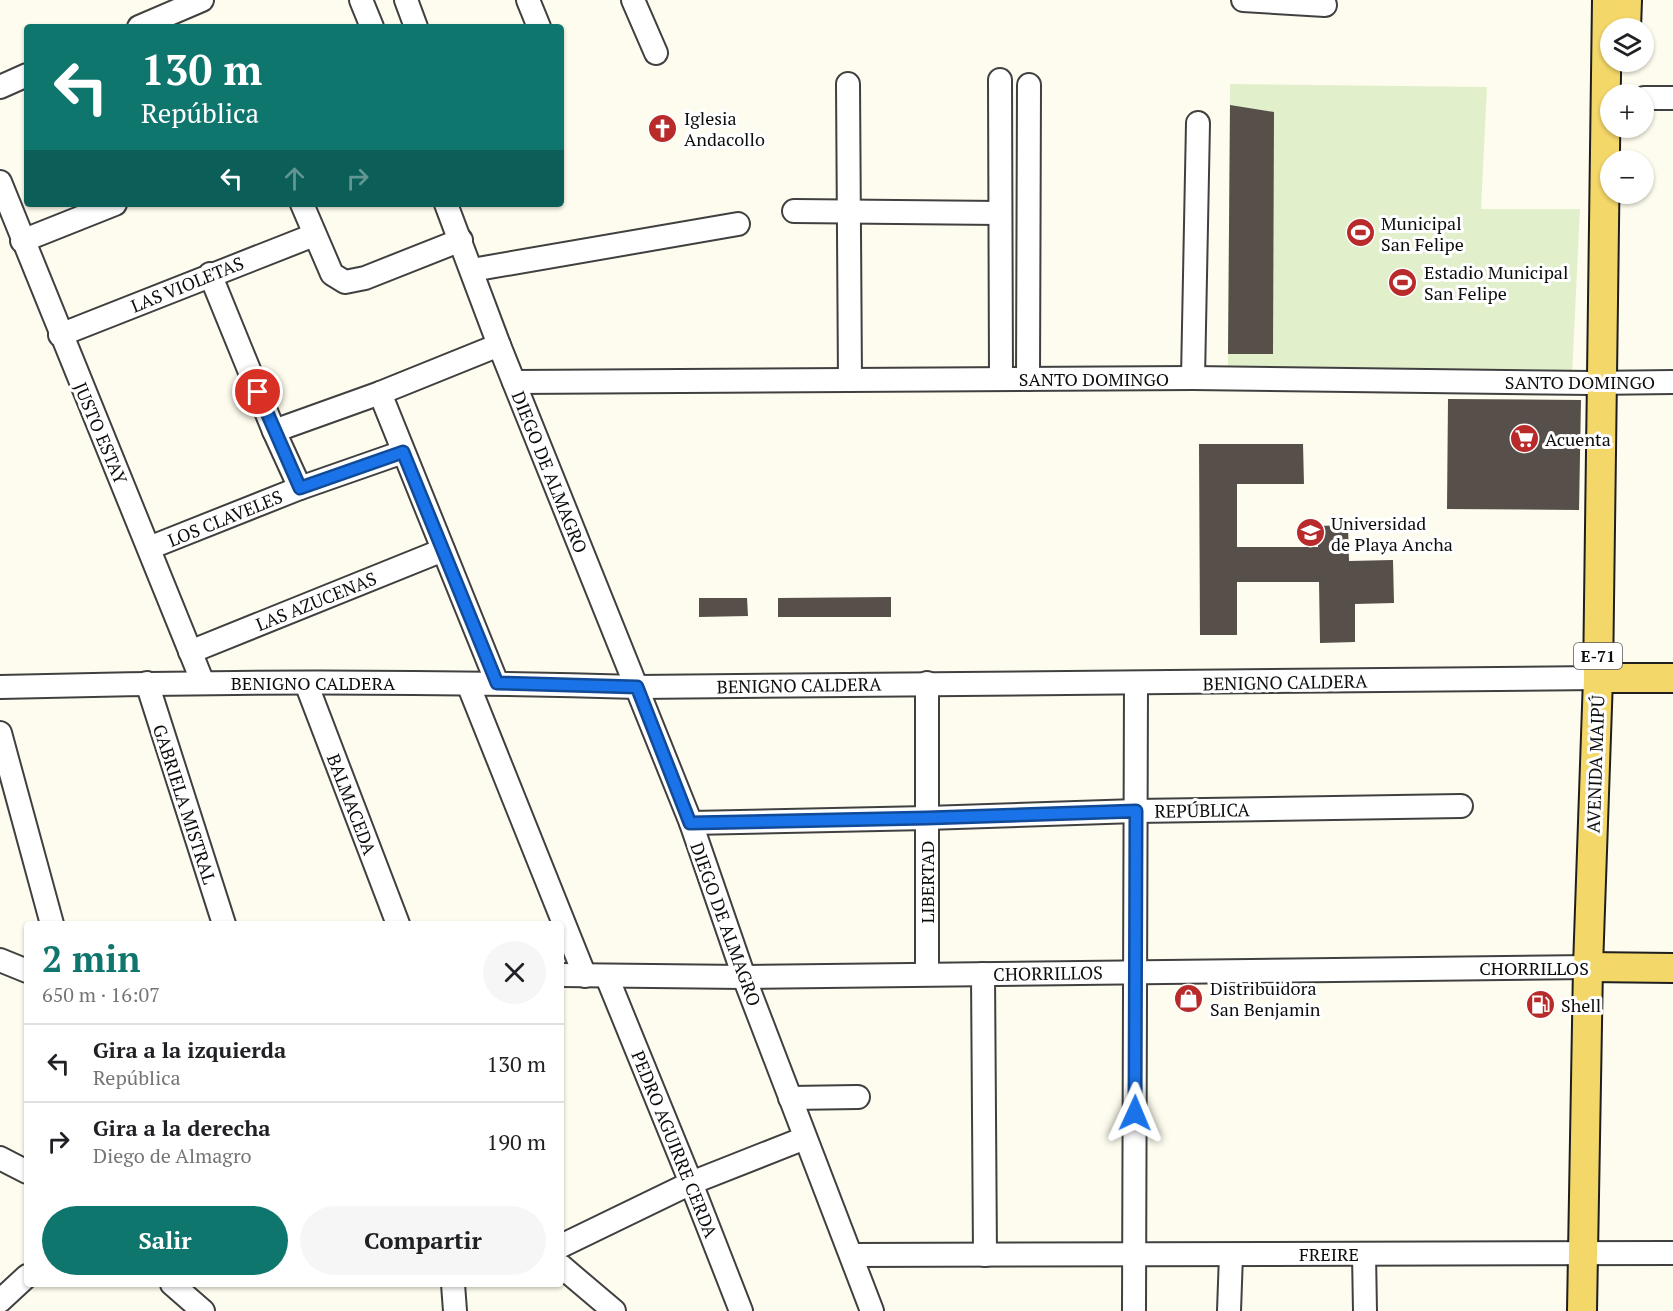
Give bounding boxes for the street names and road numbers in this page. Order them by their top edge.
street label: LAS VIOLETAS [127,250,247,318]
street label: SANTO DOMINGO [1019,367,1169,391]
street label: SANTO DOMINGO [1505,370,1655,394]
street label: JUSTO ESTAY [69,378,133,488]
street label: DIEGO DE ALMAGRO [507,387,593,557]
street label: LOS CLAVELES [164,484,286,552]
street label: LAS AZUCENAS [252,566,380,636]
road number: E-71 [1574,643,1622,669]
street label: BENIGNO CALDERA [1202,669,1368,695]
street label: BENIGNO CALDERA [231,671,396,695]
street label: BENIGNO CALDERA [716,672,882,698]
street label: AVENIDA MAIPÚ [1581,695,1609,833]
street label: GABRIELA MISTRAL [148,721,222,887]
street label: BALMACEDA [322,750,383,859]
street label: REPÚBLICA [1154,797,1251,823]
street label: DIEGO DE ALMAGRO [685,839,767,1009]
street label: LIBERTAD [915,840,939,924]
street label: CHORRILLOS [1479,956,1589,980]
street label: CHORRILLOS [993,960,1103,986]
street label: PEDRO AGUIRRE CERDA [626,1047,724,1242]
street label: FREIRE [1299,1242,1359,1266]

